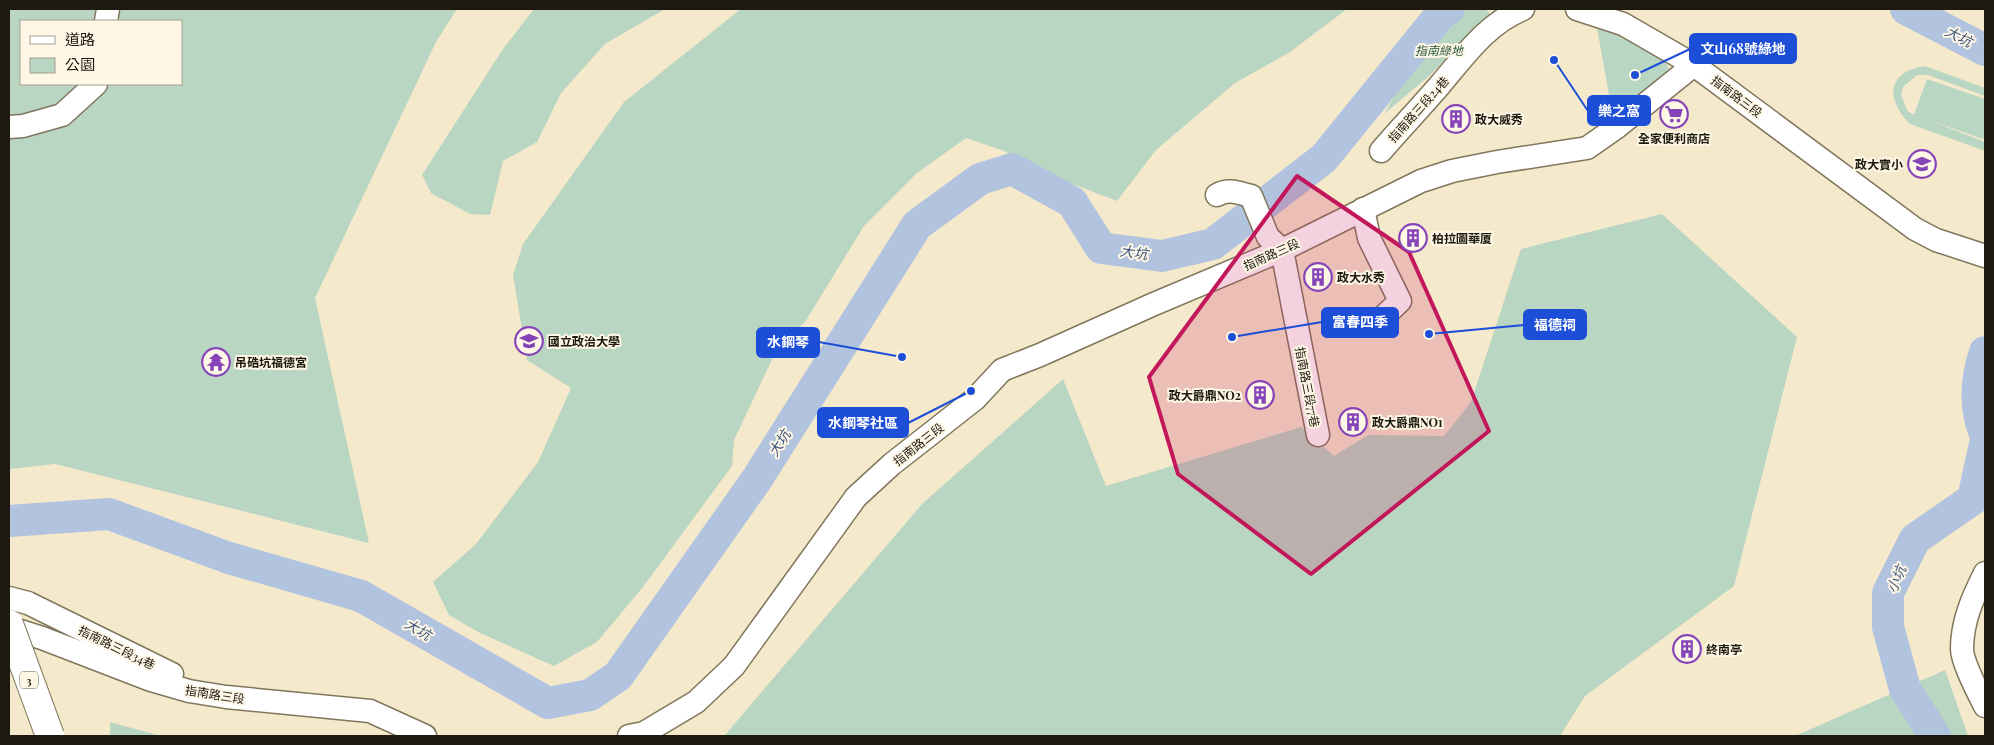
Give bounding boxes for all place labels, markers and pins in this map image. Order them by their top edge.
callout: 文山68號綠地 [1690,34,1796,63]
callout: 樂之窩 [1588,96,1650,125]
supermarket icon: 全家便利商店 [1659,99,1689,129]
building icon: 政大威秀 [1441,104,1471,134]
place label: 政大威秀 [1475,111,1523,127]
place label: 全家便利商店 [1638,130,1710,146]
school or university icon: 政大實小 [1907,149,1937,179]
place label: 政大實小 [1855,156,1903,172]
building icon: 柏拉圖華厦 [1398,223,1428,253]
place label: 柏拉圖華厦 [1432,230,1492,246]
building icon: 政大水秀 [1303,262,1333,292]
place label: 政大水秀 [1337,269,1385,285]
callout: 富春四季 [1322,308,1398,337]
callout: 福德祠 [1524,310,1586,339]
school or university icon: 國立政治大學 [514,326,544,356]
callout: 水鋼琴 [757,328,819,357]
place label: 國立政治大學 [548,333,620,349]
temple icon: 吊硞坑福德宮 [201,347,231,377]
place label: 吊硞坑福德宮 [235,354,307,370]
building icon: 政大爵鼎NO2 [1245,380,1275,410]
place label: 政大爵鼎NO2 [1169,387,1241,403]
building icon: 政大爵鼎NO1 [1338,407,1368,437]
callout: 水鋼琴社區 [818,408,908,437]
place label: 政大爵鼎NO1 [1372,414,1443,430]
building icon: 終南亭 [1672,634,1702,664]
place label: 終南亭 [1706,641,1742,657]

